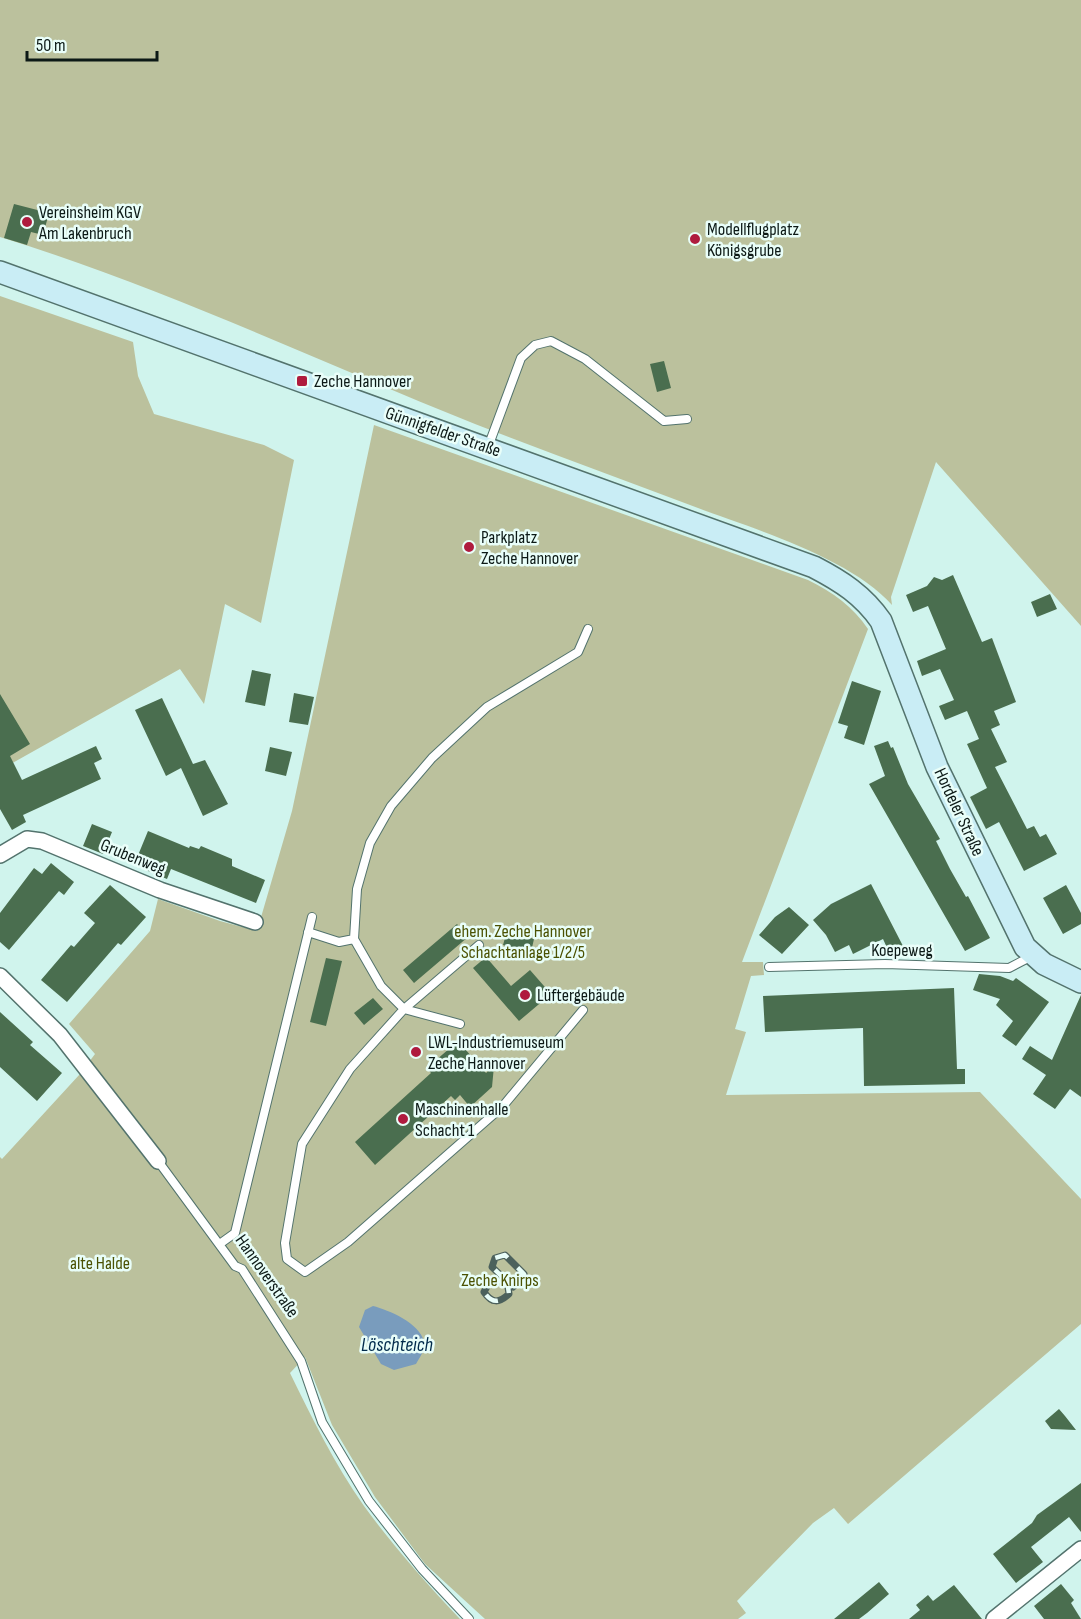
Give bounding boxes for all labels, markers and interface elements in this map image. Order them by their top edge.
scale bar [27,24,158,62]
text: 50 m [36,35,66,56]
place label: Vereinsheim KGV Am Lakenbruch [38,202,141,244]
marker: Vereinsheim KGV Am Lakenbruch [20,215,34,229]
place label: Modellflugplatz Königsgrube [707,219,800,261]
marker: Modellflugplatz Königsgrube [688,232,702,246]
place label: Zeche Hannover [314,371,411,392]
marker: Zeche Hannover [295,374,309,388]
street label: Günnigfelder Straße [383,402,503,462]
place label: Parkplatz Zeche Hannover [481,527,578,569]
marker: Parkplatz Zeche Hannover [462,540,476,554]
street label: Hordeler Straße [929,765,989,859]
street label: Grubenweg [97,834,169,880]
park label: ehem. Zeche Hannover Schachtanlage 1/2/5 [454,921,592,963]
street label: Koepeweg [871,940,933,961]
place label: Lüftergebäude [537,985,625,1006]
marker: Lüftergebäude [518,988,532,1002]
place label: LWL-Industriemuseum Zeche Hannover [428,1032,564,1074]
marker: LWL-Industriemuseum Zeche Hannover [409,1045,423,1059]
place label: Maschinenhalle Schacht 1 [415,1099,509,1141]
marker: Maschinenhalle Schacht 1 [396,1112,410,1126]
street label: Hannoverstraße [231,1231,303,1321]
park label: alte Halde [70,1253,130,1274]
park label: Zeche Knirps [461,1270,539,1291]
water label: Löschteich [361,1333,433,1357]

